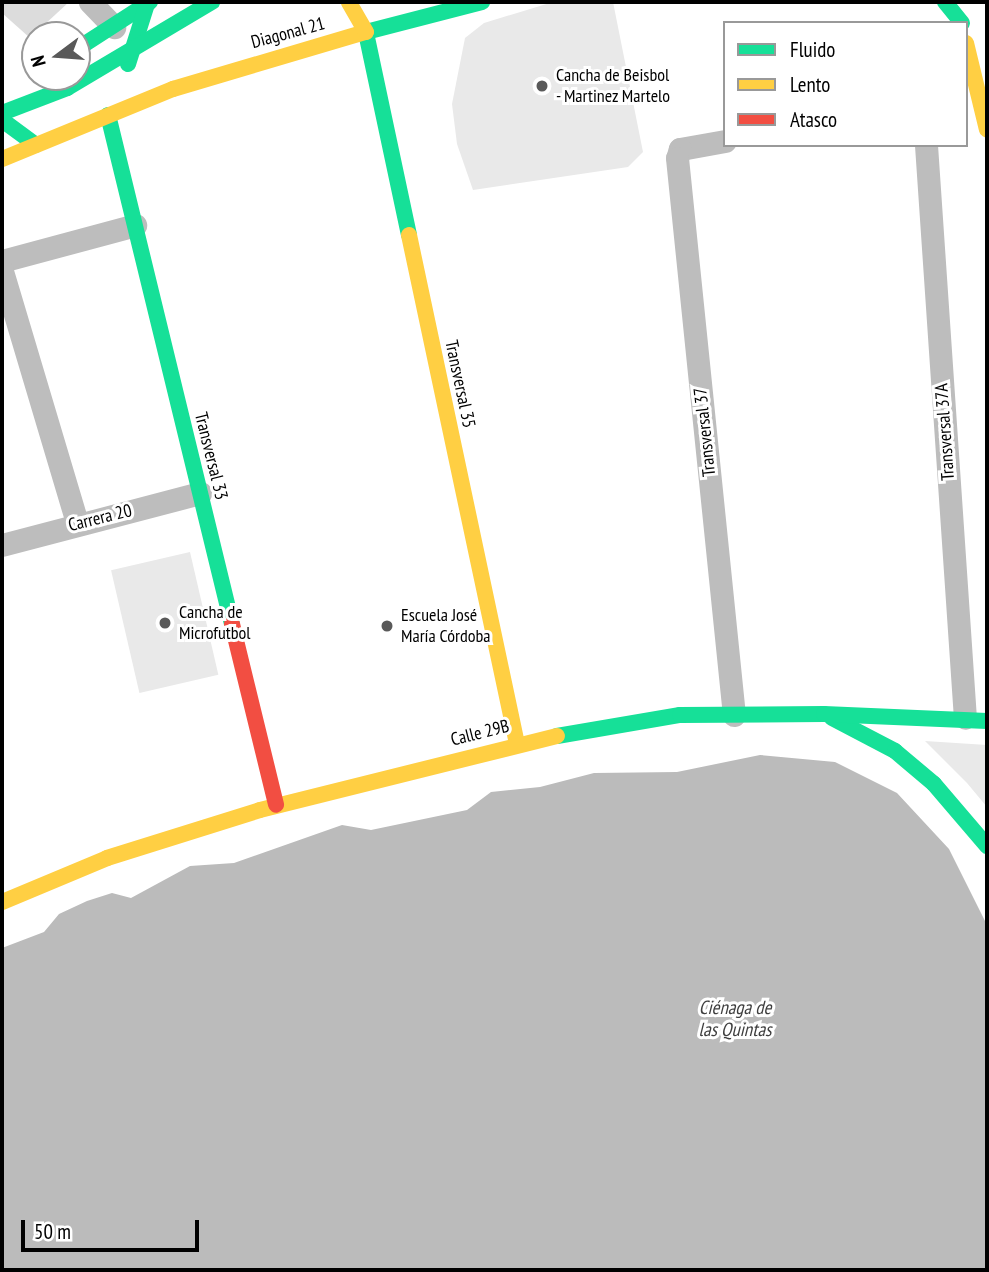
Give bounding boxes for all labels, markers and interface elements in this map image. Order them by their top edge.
street label: Diagonal 21 [249,13,327,53]
north arrow [21,21,91,91]
legend [723,21,968,147]
text: Fluido [790,36,835,63]
text: N [25,53,51,69]
place label: Cancha de Beisbol - Martinez Martelo [556,65,672,108]
text: Lento [790,71,830,98]
marker: Cancha de Beisbol - Martinez Martelo [534,78,550,94]
text: Atasco [790,106,837,133]
street label: Transversal 35 [440,338,480,430]
street label: Transversal 37A [931,383,959,481]
street label: Transversal 37 [690,386,720,478]
street label: Transversal 33 [190,410,232,502]
street label: Carrera 20 [66,500,134,536]
place label: Cancha de Microfutbol [179,602,250,644]
place label: Escuela José María Córdoba [401,605,491,648]
marker: Cancha de Microfutbol [157,615,173,631]
marker: Escuela José María Córdoba [379,618,395,634]
street label: Calle 29B [449,715,511,751]
water label: Ciénaga de las Quintas [699,997,771,1041]
scale bar [24,1206,203,1250]
text: 50 m [34,1218,71,1245]

